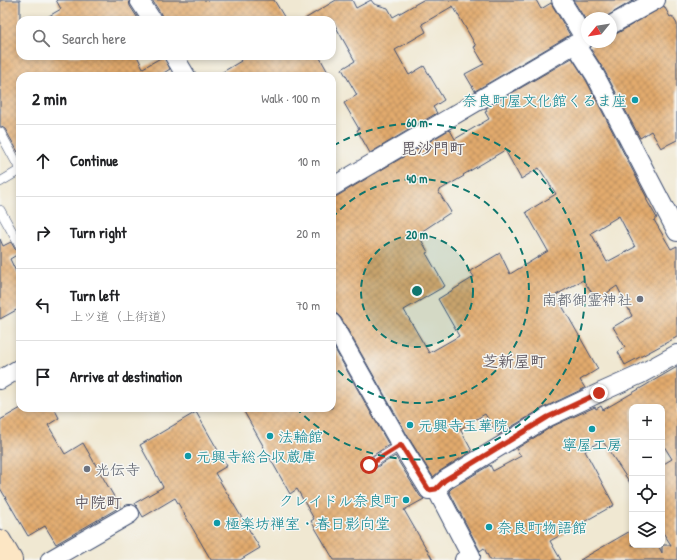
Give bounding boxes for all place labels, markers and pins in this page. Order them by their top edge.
place label: 奈良町屋文化館くるま座 [462,90,627,111]
marker: 奈良町屋文化館くるま座 [630,95,640,105]
centre of rings [410,284,424,298]
place label: 南都御霊神社 [542,289,632,310]
marker: 南都御霊神社 [635,294,645,304]
place label: 元興寺玉華院 [418,415,508,436]
marker: 元興寺玉華院 [405,420,415,430]
marker: 寧屋工房 [587,424,597,434]
place label: 法輪館 [278,426,323,447]
marker: 法輪館 [265,431,275,441]
place label: 寧屋工房 [562,434,622,455]
place label: 元興寺総合収蔵庫 [196,446,316,467]
marker: 元興寺総合収蔵庫 [183,451,193,461]
place label: 光伝寺 [95,459,140,480]
marker: 光伝寺 [82,464,92,474]
place label: クレイドル奈良町 [279,490,399,511]
marker: クレイドル奈良町 [401,495,411,505]
place label: 極楽坊禅室・春日影向堂 [225,513,390,534]
place label: 奈良町物語館 [497,517,587,538]
marker: 極楽坊禅室・春日影向堂 [212,518,222,528]
marker: 奈良町物語館 [484,522,494,532]

